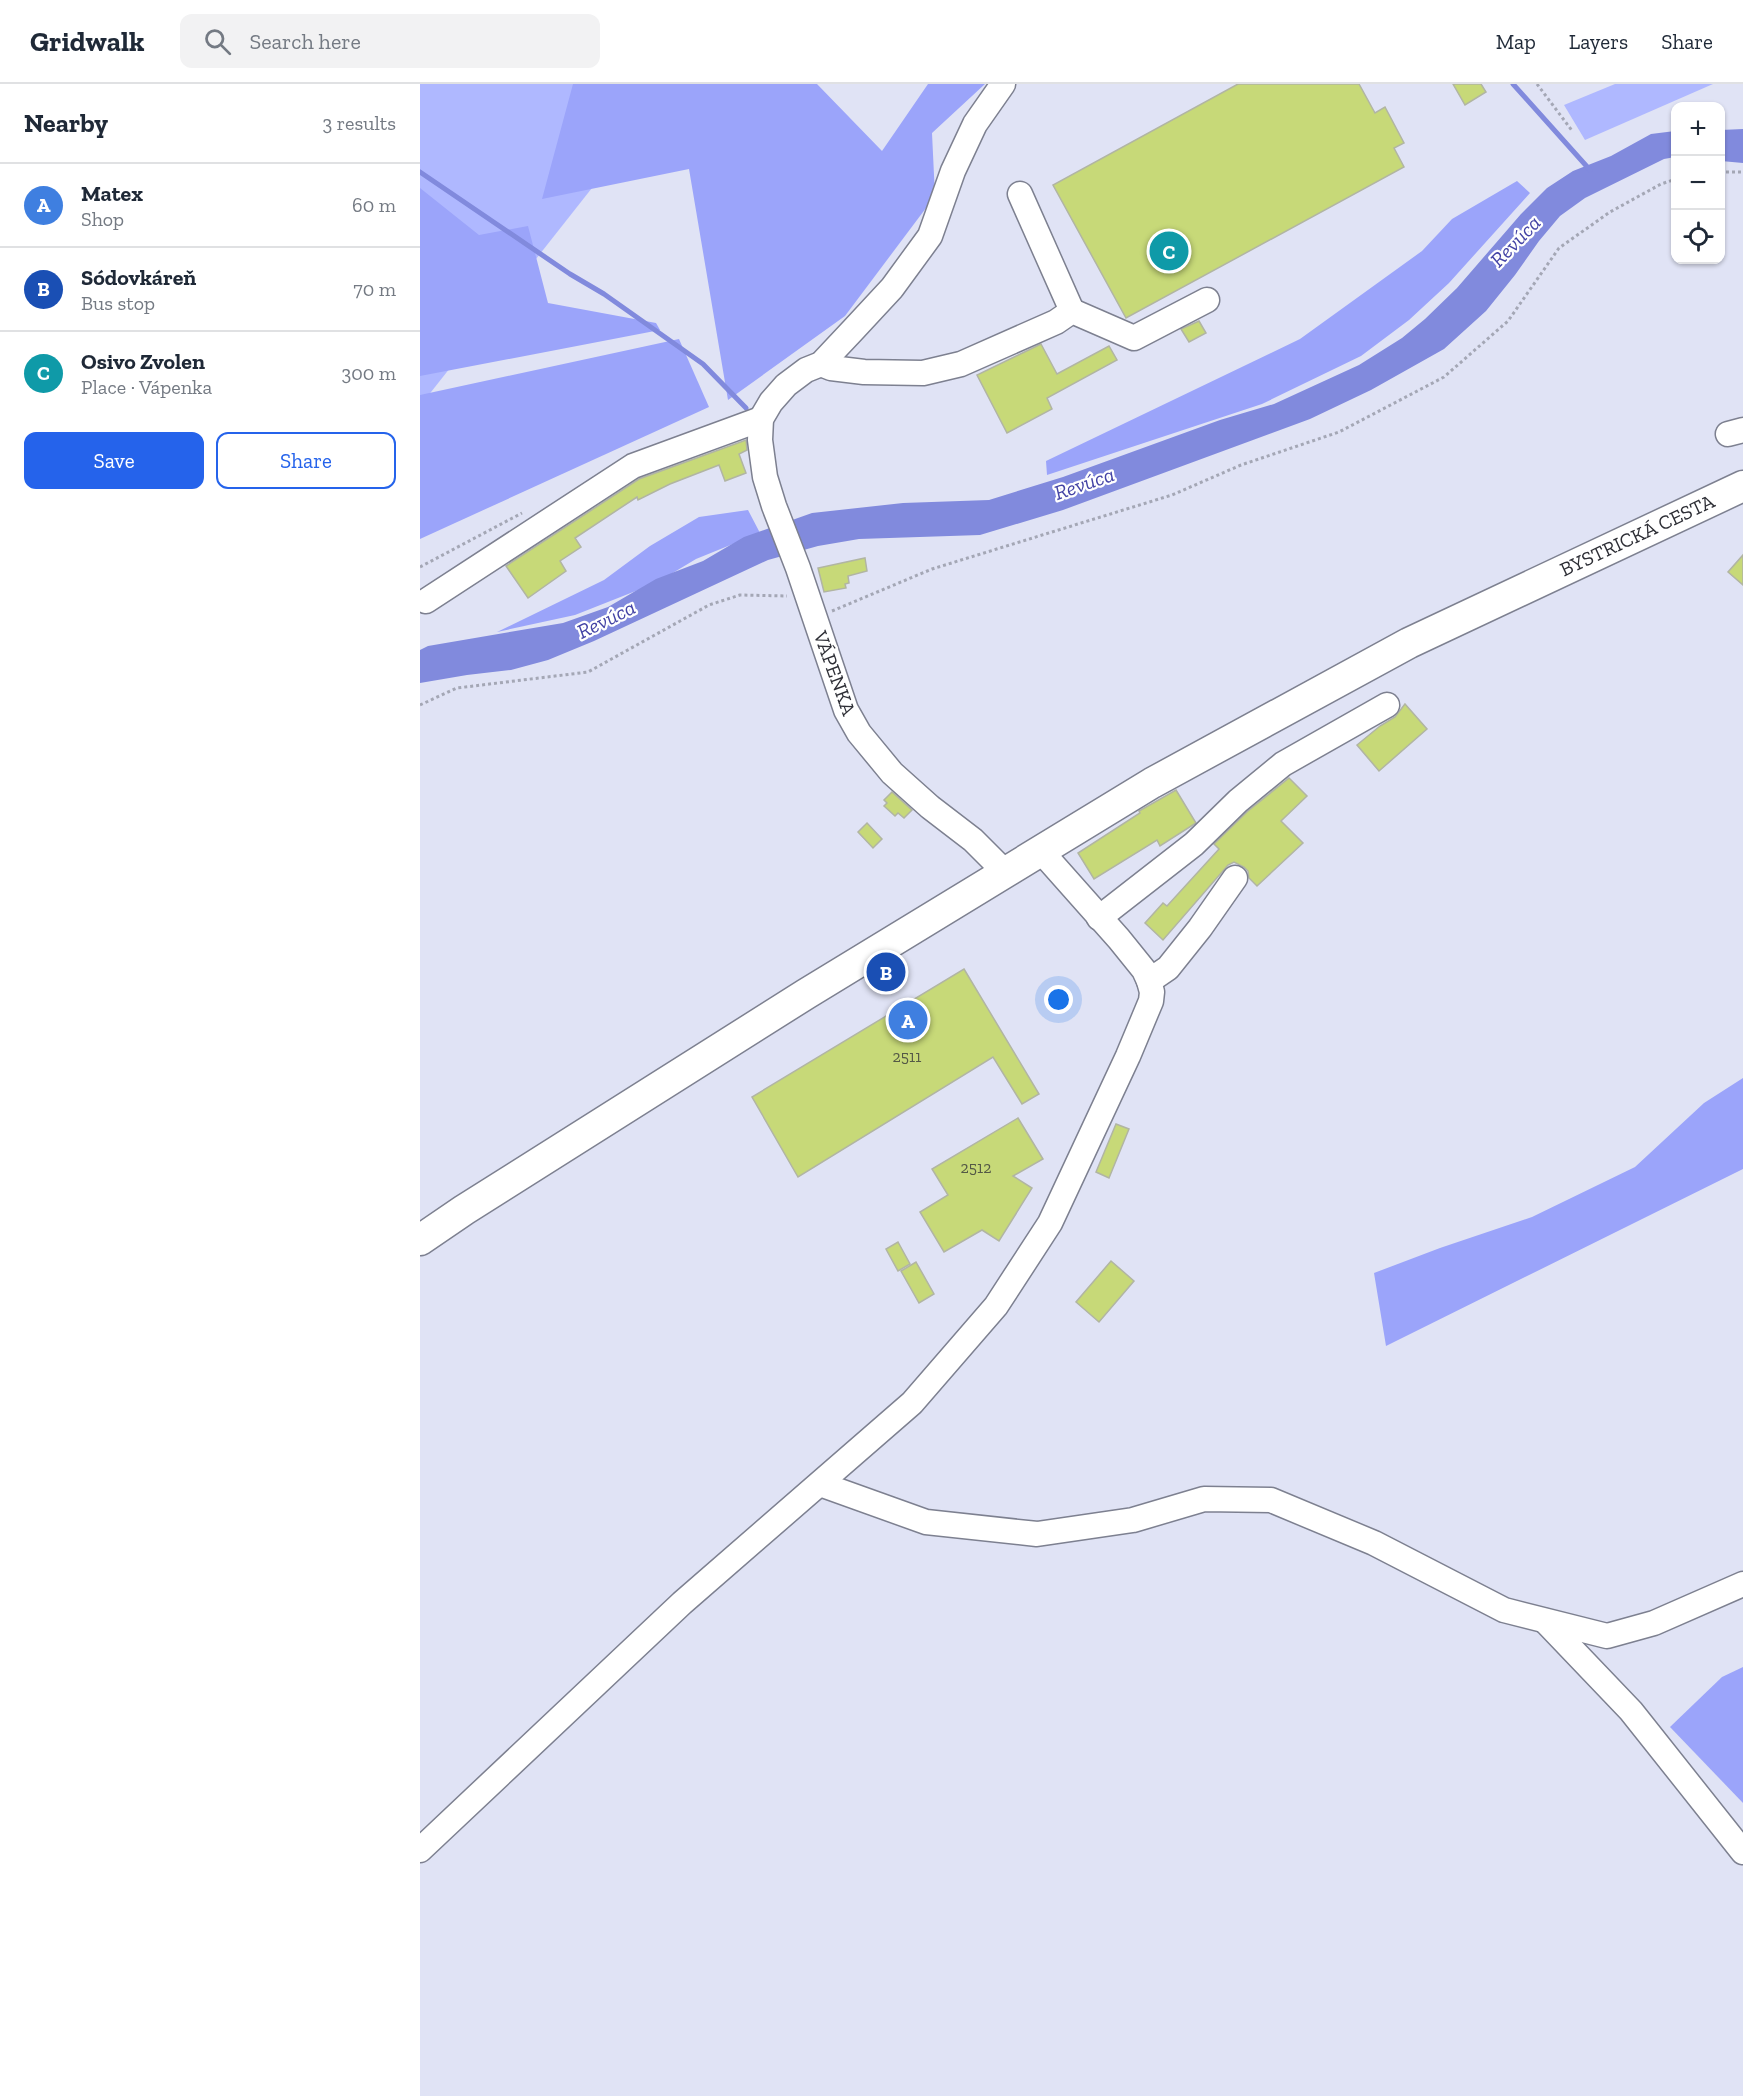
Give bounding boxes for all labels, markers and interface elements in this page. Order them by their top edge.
search box [180,14,600,68]
text: Gridwalk [30,25,144,58]
icon: search [201,25,234,58]
text: Search here [249,28,361,55]
text: Map [1496,29,1536,54]
text: Layers [1569,29,1628,54]
text: Share [1661,29,1713,54]
map controls [1671,102,1725,264]
button: + [1671,102,1725,156]
text: Nearby [24,107,108,139]
text: 3 results [322,111,396,135]
button: − [1671,156,1725,210]
text: Matex [81,180,143,207]
text: A [37,193,50,217]
text: 60 m [352,193,396,217]
text: Shop [81,207,124,231]
water label: Revúca [1484,210,1546,272]
button: locate [1671,210,1725,264]
pin: C [1150,228,1188,274]
text: Sódovkáreň [81,264,196,291]
text: B [37,277,50,301]
text: 70 m [353,277,396,301]
text: Bus stop [81,291,155,315]
text: Osivo Zvolen [81,348,205,375]
text: C [37,361,50,385]
text: 300 m [341,361,396,385]
text: Place · Vápenka [81,375,212,399]
button: Save [24,432,204,489]
button: Share [216,432,396,489]
water label: Revúca [1051,461,1117,505]
street label: BYSTRICKÁ CESTA [1556,488,1719,581]
water label: Revúca [573,594,639,644]
street label: VÁPENKA [808,627,862,720]
pin: B [866,950,906,994]
your location [1044,985,1073,1014]
pin: A [888,998,928,1042]
house number: 2511 [893,1047,921,1066]
house number: 2512 [961,1158,991,1177]

